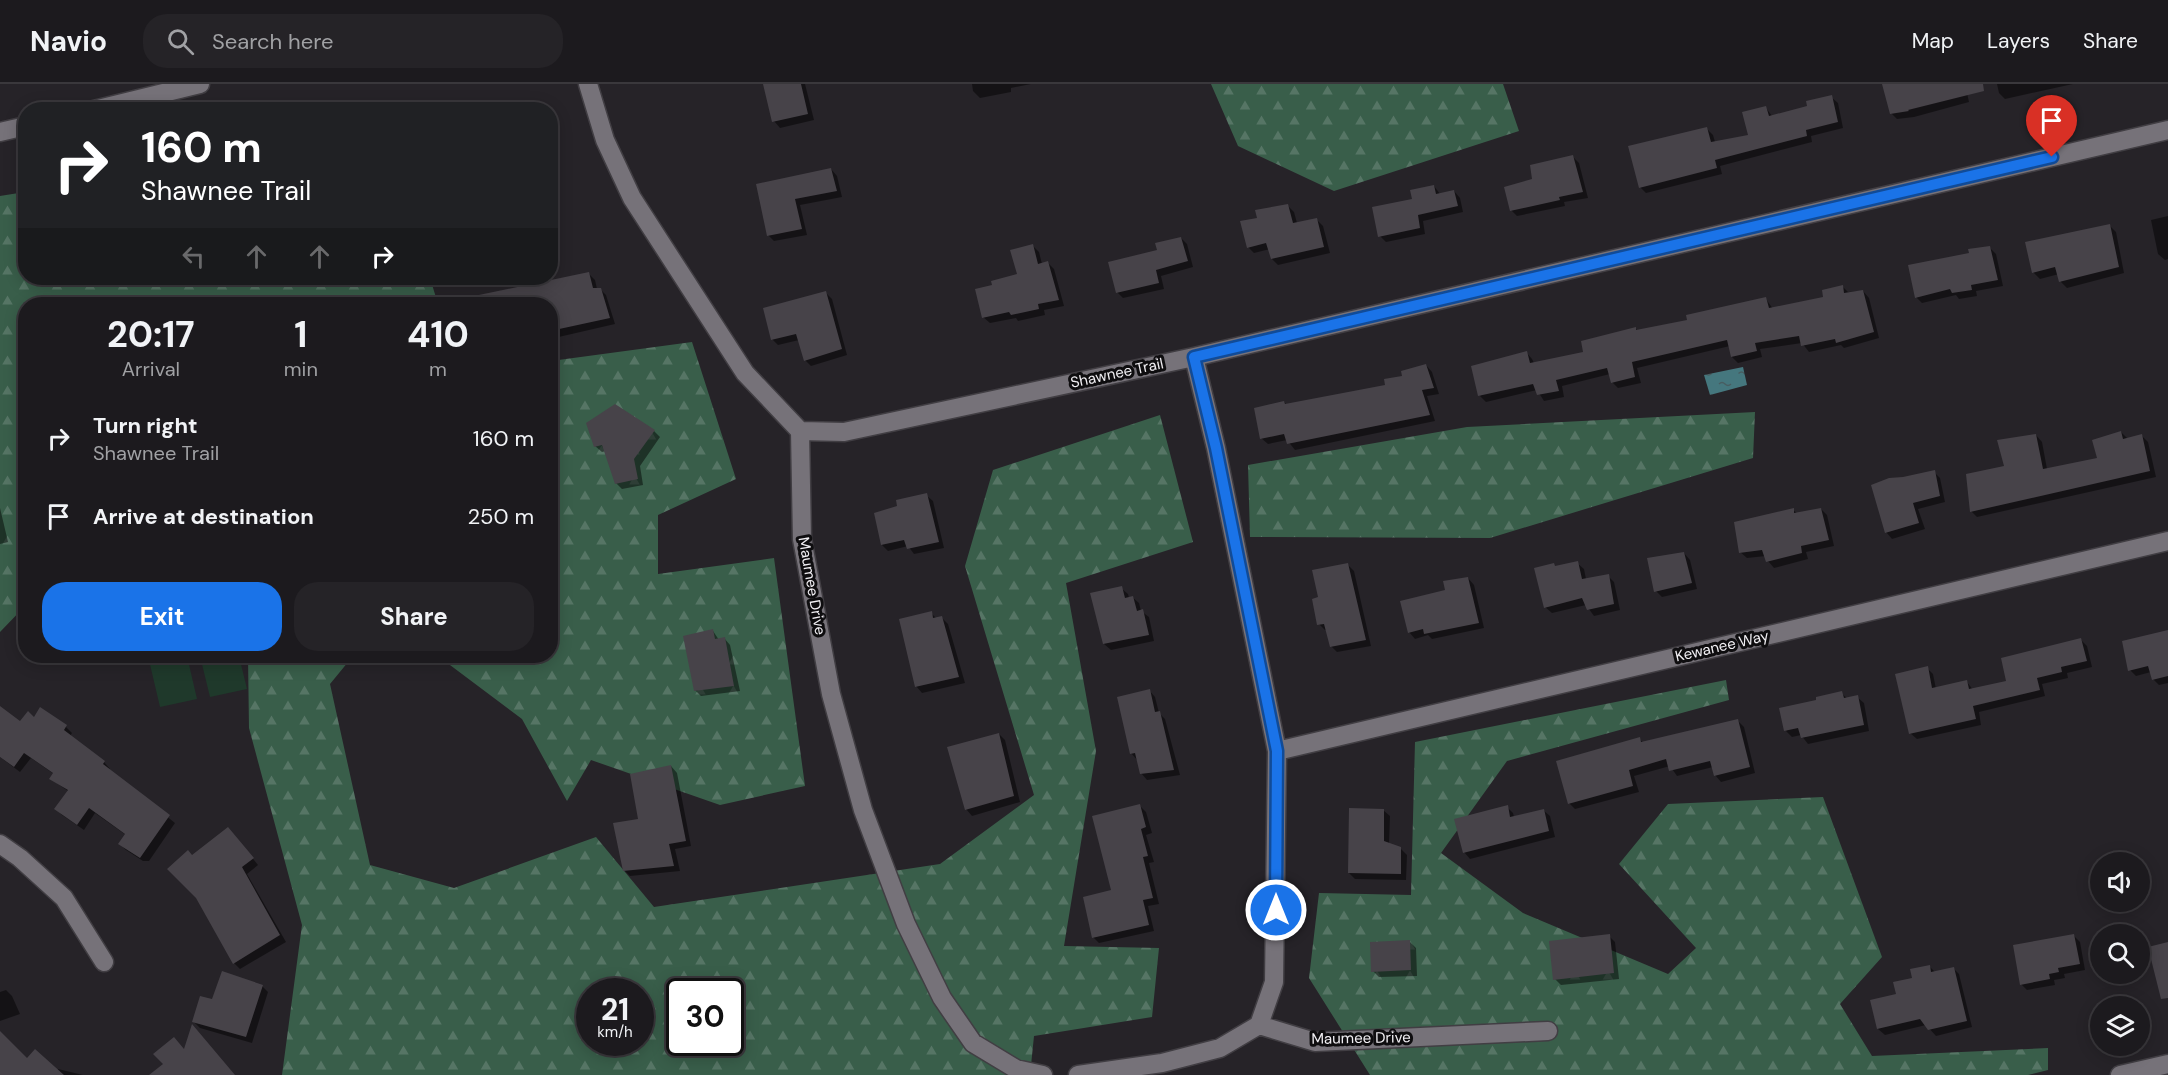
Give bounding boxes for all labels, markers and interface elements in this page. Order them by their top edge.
search box [143,14,563,68]
text: Navio [30,23,107,60]
icon: search [164,25,197,58]
text: Search here [212,27,333,56]
text: Map [1912,27,1954,55]
text: Layers [1987,27,2050,55]
text: Share [2083,27,2138,55]
pin [2026,95,2077,157]
icon: arrive [2035,104,2068,137]
text: 160 m [141,120,262,175]
icon: right [42,126,120,204]
text: Shawnee Trail [141,173,311,208]
icon: left [177,240,210,273]
icon: ahead [240,240,273,273]
icon: ahead [303,240,336,273]
icon: right [366,240,399,273]
text: 20:17 [107,311,195,358]
text: 1 [294,311,307,358]
text: 410 [407,311,469,358]
street label: Shawnee Trail [1069,353,1165,393]
text: Arrival [122,356,180,382]
text: min [284,356,318,382]
text: m [429,356,447,382]
text: Turn right [93,411,198,440]
icon: right [42,422,75,455]
text: 160 m [473,424,534,453]
text: Shawnee Trail [93,440,219,466]
icon: arrive [42,500,75,533]
text: Arrive at destination [93,502,314,531]
text: 250 m [467,502,534,531]
street label: Maumee Drive [794,535,830,637]
button: Exit [42,582,282,651]
button: Share [294,582,534,651]
street label: Kewanee Way [1673,625,1771,666]
map controls [2090,852,2150,1056]
button: sound [2090,852,2150,912]
position arrow [1244,878,1308,942]
button: search [2090,924,2150,984]
speed limit sign: 30 [666,978,744,1056]
text: 21 [601,990,629,1029]
button: layers [2090,996,2150,1056]
text: km/h [597,1022,633,1042]
street label: Maumee Drive [1311,1027,1411,1049]

